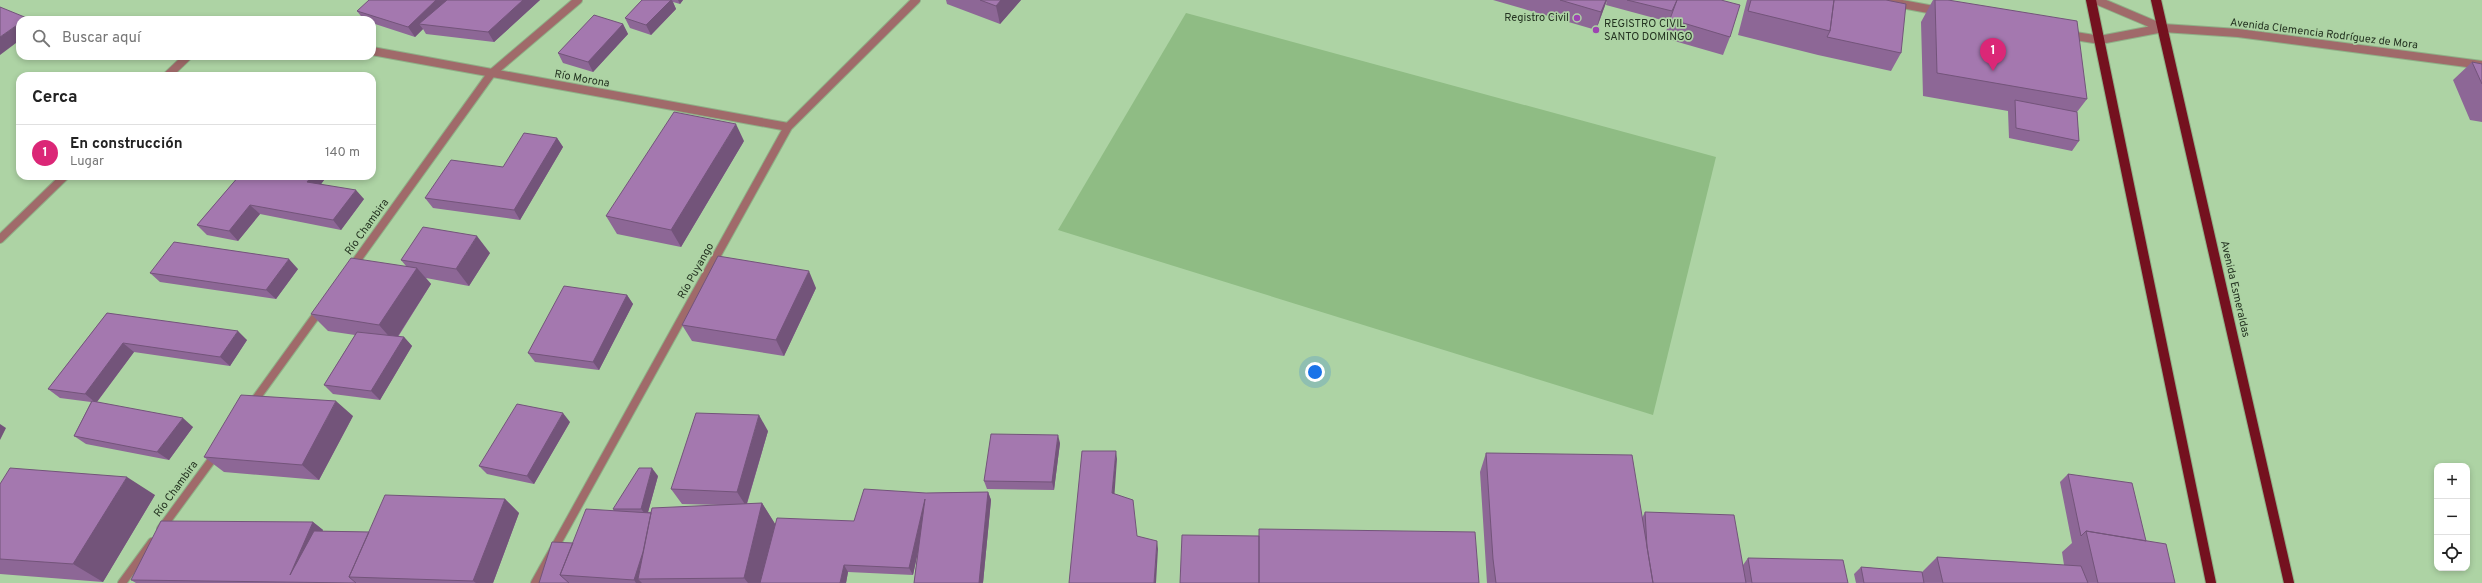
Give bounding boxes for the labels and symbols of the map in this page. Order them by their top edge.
place label: Registro Civil [1504,11,1569,25]
marker: Registro Civil [1572,13,1582,23]
street label: Avenida Clemencia Rodríguez de Mora [2229,16,2419,52]
place label: REGISTRO CIVIL SANTO DOMINGO [1604,17,1693,44]
marker: REGISTRO CIVIL SANTO DOMINGO [1591,25,1601,35]
pin: 1 [1980,38,2006,71]
street label: Río Morona [553,67,611,91]
street label: Río Chambira [342,196,392,258]
street label: Avenida Esmeraldas [2217,239,2253,339]
street label: Río Puyango [675,240,717,302]
your location [1305,362,1325,382]
street label: Río Chambira [151,458,201,520]

